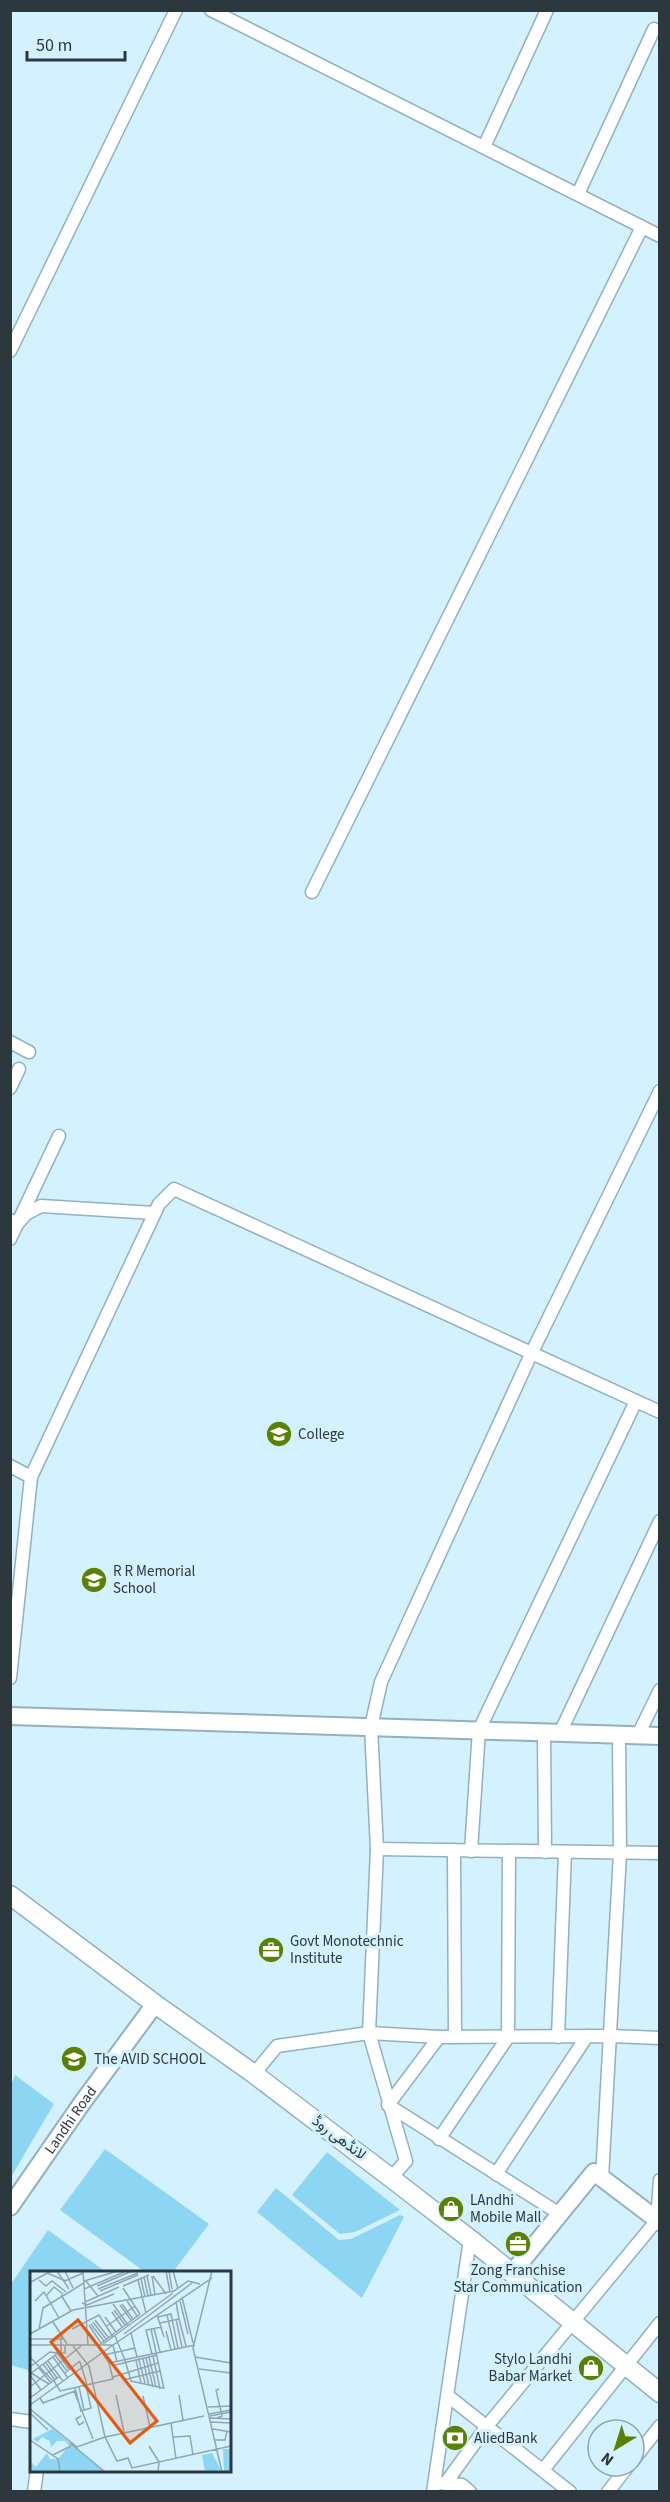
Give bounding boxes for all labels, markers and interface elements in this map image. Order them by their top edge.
scale bar [27,24,124,62]
text: 50 m [36,33,72,58]
school or university icon: College [264,1419,294,1449]
place label: College [298,1424,344,1445]
place label: R R Memorial School [113,1561,195,1599]
school or university icon: R R Memorial School [79,1565,109,1595]
place label: Govt Monotechnic Institute [290,1931,404,1969]
office icon: Govt Monotechnic Institute [256,1935,286,1965]
school or university icon: The AVID SCHOOL [59,2044,89,2074]
place label: The AVID SCHOOL [94,2049,206,2070]
street label: Landhi Road [39,2082,102,2158]
street label: لانڈھی روڈ [308,2111,370,2165]
place label: LAndhi Mobile Mall [470,2190,542,2228]
shop icon: LAndhi Mobile Mall [436,2194,466,2224]
office icon: Zong Franchise Star Communication [503,2229,533,2259]
place label: Zong Franchise Star Communication [454,2260,582,2298]
inset map [30,2271,231,2472]
place label: Stylo Landhi Babar Market [489,2349,572,2387]
shop icon: Stylo Landhi Babar Market [576,2353,606,2383]
north arrow [586,2418,646,2478]
bank icon: AliedBank [440,2423,470,2453]
place label: AliedBank [474,2428,538,2449]
text: N [596,2447,618,2471]

